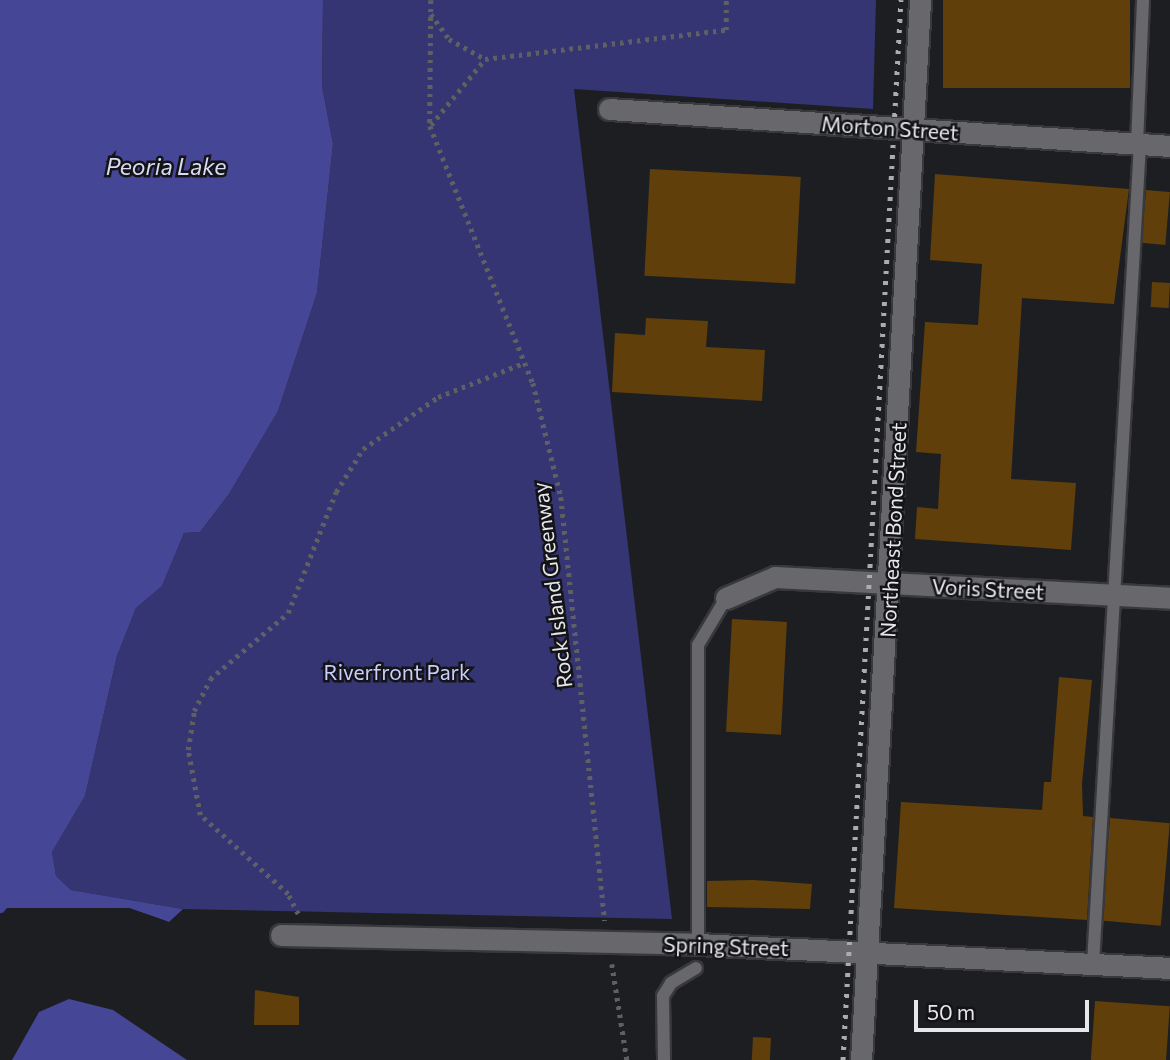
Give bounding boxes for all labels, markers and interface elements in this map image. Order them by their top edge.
street label: Morton Street [821,111,959,145]
water label: Peoria Lake [106,152,226,180]
street label: Northeast Bond Street [875,422,911,638]
street label: Rock Island Greenway [527,481,577,689]
street label: Voris Street [931,573,1045,605]
park label: Riverfront Park [324,659,470,685]
street label: Spring Street [663,931,789,961]
scale bar [918,986,1093,1030]
text: 50 m [927,999,975,1024]

